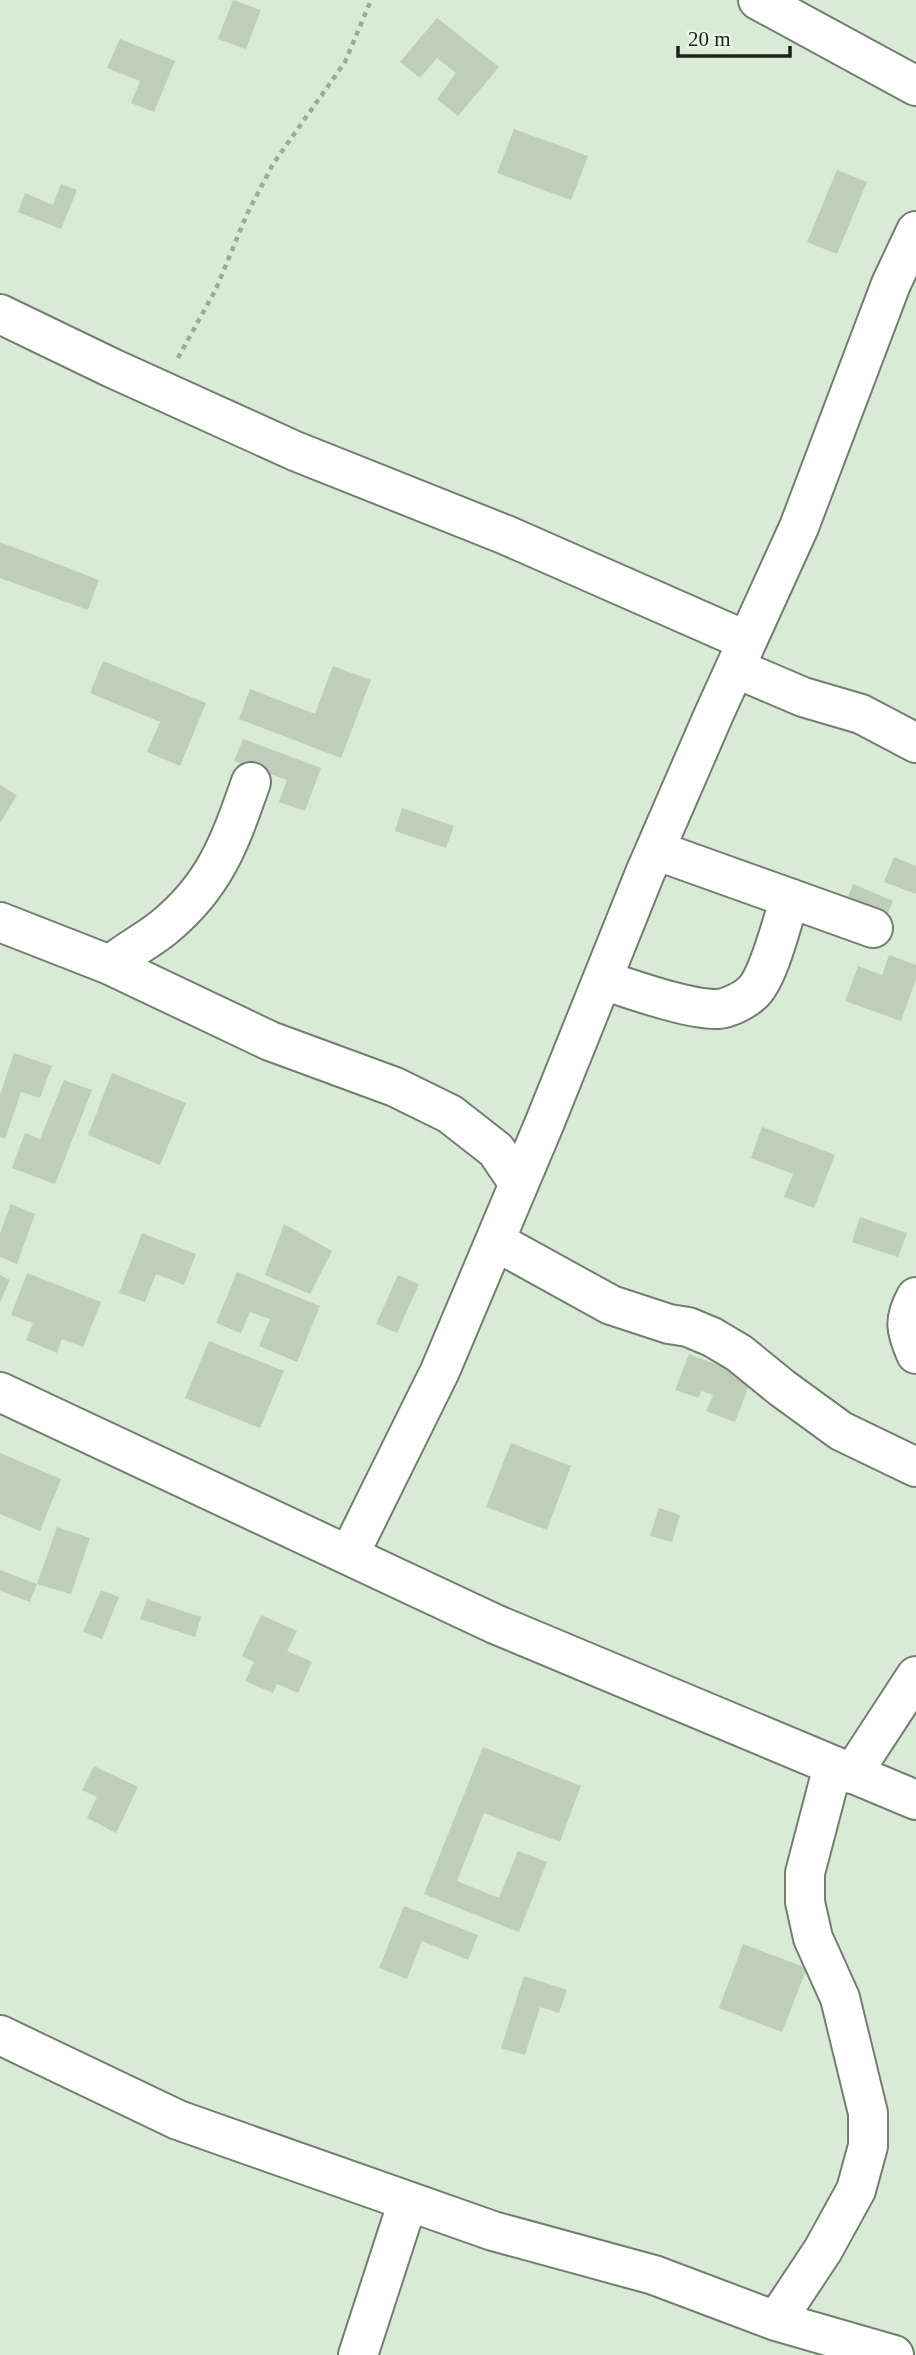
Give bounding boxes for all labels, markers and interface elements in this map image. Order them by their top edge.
scale bar [678,14,790,58]
text: 20 m [688,27,731,51]

